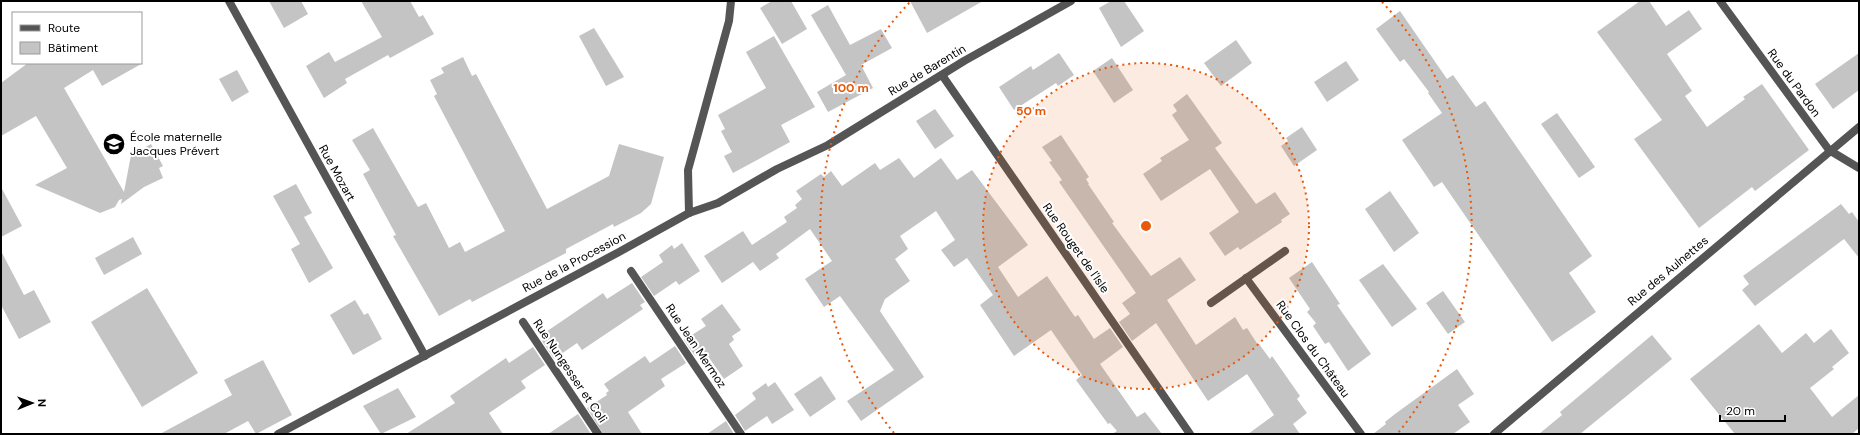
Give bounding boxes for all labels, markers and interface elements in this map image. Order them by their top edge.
legend [12,12,142,64]
text: Route [48,20,80,36]
text: Bâtiment [48,40,99,56]
street label: Rue de Barentin [885,41,969,99]
street label: Rue du Pardon [1764,46,1824,120]
text: 100 m [833,80,869,96]
text: 50 m [1016,103,1046,119]
place label: École maternelle Jacques Prévert [130,129,222,159]
school or university icon: École maternelle Jacques Prévert [101,131,127,157]
street label: Rue Mozart [315,142,359,204]
street label: Rue Rouget de l'Isle [1039,200,1113,296]
centre of rings [1139,219,1153,233]
street label: Rue de la Procession [520,228,629,296]
street label: Rue des Aulnettes [1624,233,1712,309]
street label: Rue Clos du Château [1272,297,1354,401]
street label: Rue Jean Mermoz [662,301,730,391]
street label: Rue Nungesser et Coli [529,316,611,426]
north arrow [12,383,52,423]
scale bar [1720,397,1785,423]
text: N [35,399,49,407]
text: 20 m [1726,403,1755,419]

